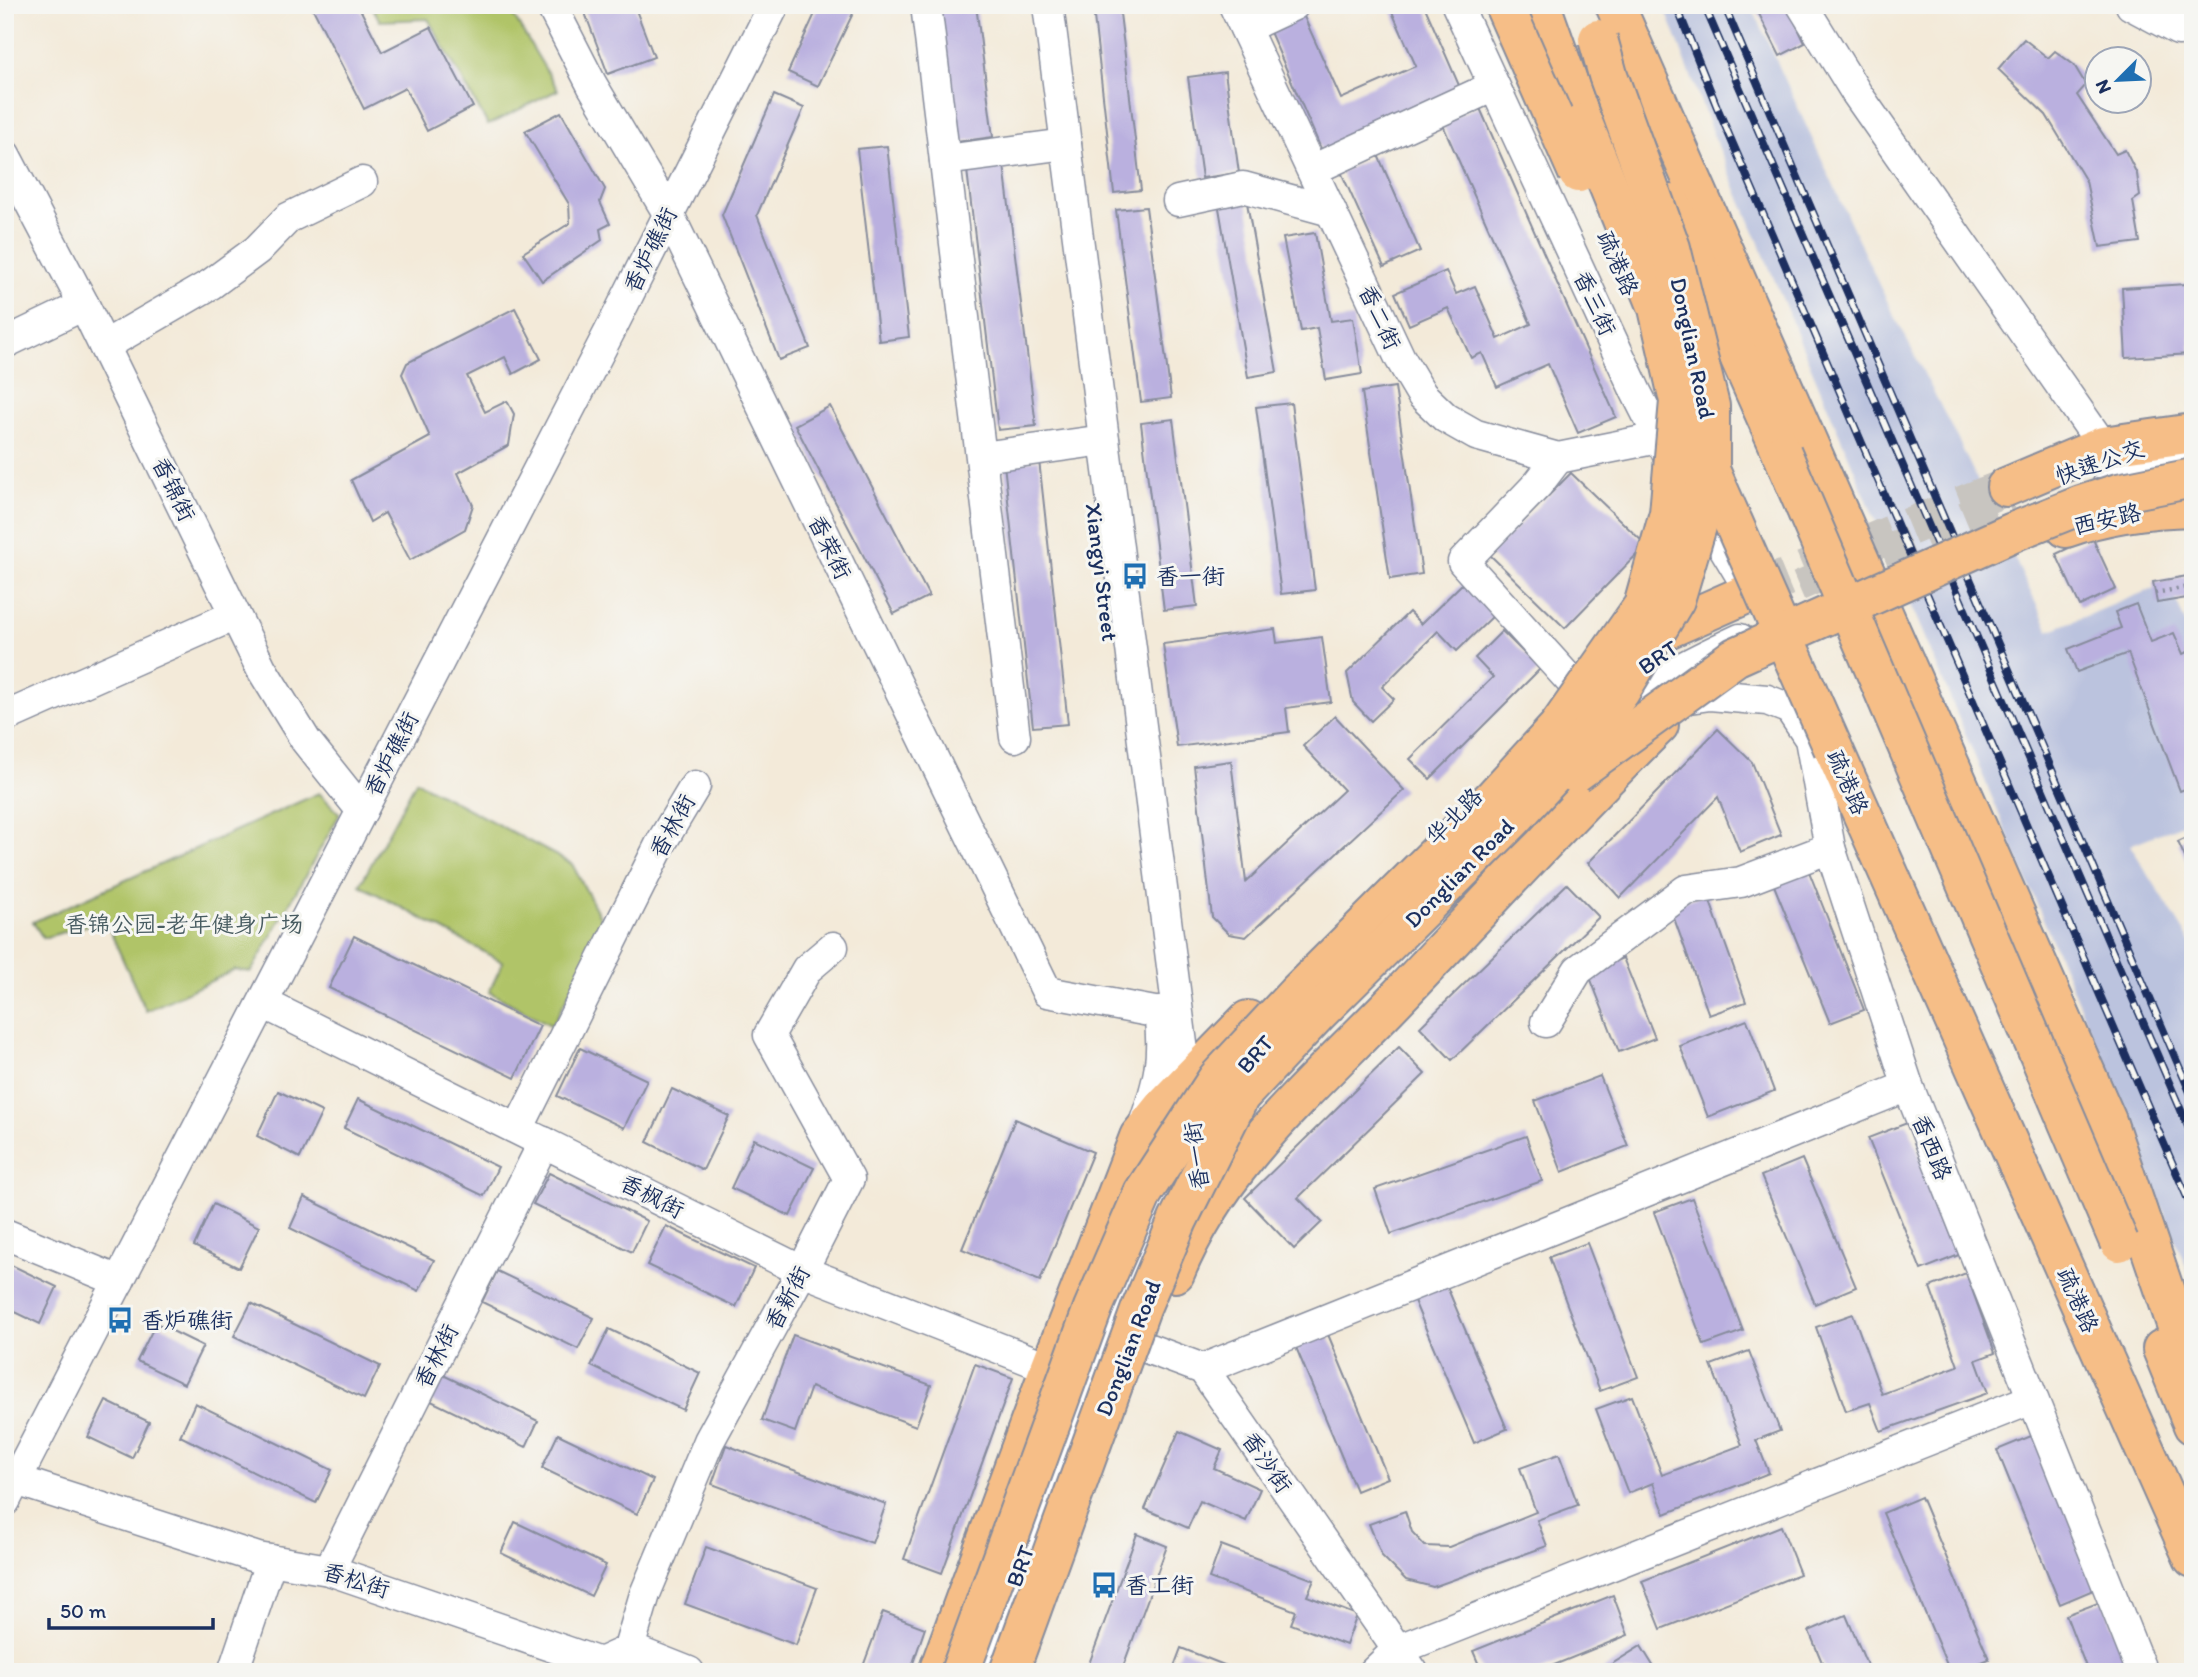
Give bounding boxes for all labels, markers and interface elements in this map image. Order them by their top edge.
north arrow [2082,46,2152,116]
text: N [2090,76,2116,97]
street label: 香炉礁街 [617,203,683,297]
street label: 疏港路 [1591,226,1645,300]
street label: 香三街 [1568,266,1622,340]
street label: Donglian Road [1664,275,1722,421]
street label: 香二街 [1353,280,1407,354]
street label: 快速公交 [2052,434,2148,490]
street label: 香锦街 [146,452,202,526]
street label: 西安路 [2070,498,2144,540]
street label: Xiangyi Street [1080,501,1124,643]
street label: 香荣街 [802,510,858,584]
bus stop icon: 香一街 [1120,561,1150,591]
place label: 香一街 [1156,562,1225,590]
street label: BRT [1633,634,1683,680]
street label: 香炉礁街 [358,707,424,801]
street label: 疏港路 [1821,745,1875,819]
street label: 华北路 [1420,782,1488,850]
street label: 香林街 [643,789,701,863]
street label: Donglian Road [1398,812,1520,934]
park label: 香锦公园-老年健身广场 [64,910,304,938]
street label: BRT [1231,1029,1279,1079]
street label: 香西路 [1906,1110,1958,1184]
street label: 香一街 [1178,1120,1214,1192]
street label: 香枫街 [615,1168,689,1224]
street label: 香新街 [758,1261,816,1335]
street label: 疏港路 [2051,1263,2105,1337]
street label: Donglian Road [1089,1276,1167,1420]
bus stop icon: 香炉礁街 [105,1305,135,1335]
place label: 香炉礁街 [141,1306,233,1334]
street label: 香林街 [408,1319,464,1393]
street label: 香沙街 [1236,1426,1298,1498]
street label: BRT [1000,1541,1040,1591]
street label: 香松街 [319,1557,393,1603]
bus stop icon: 香工街 [1089,1570,1119,1600]
place label: 香工街 [1125,1571,1194,1599]
scale bar [49,1586,214,1630]
text: 50 m [60,1598,107,1623]

